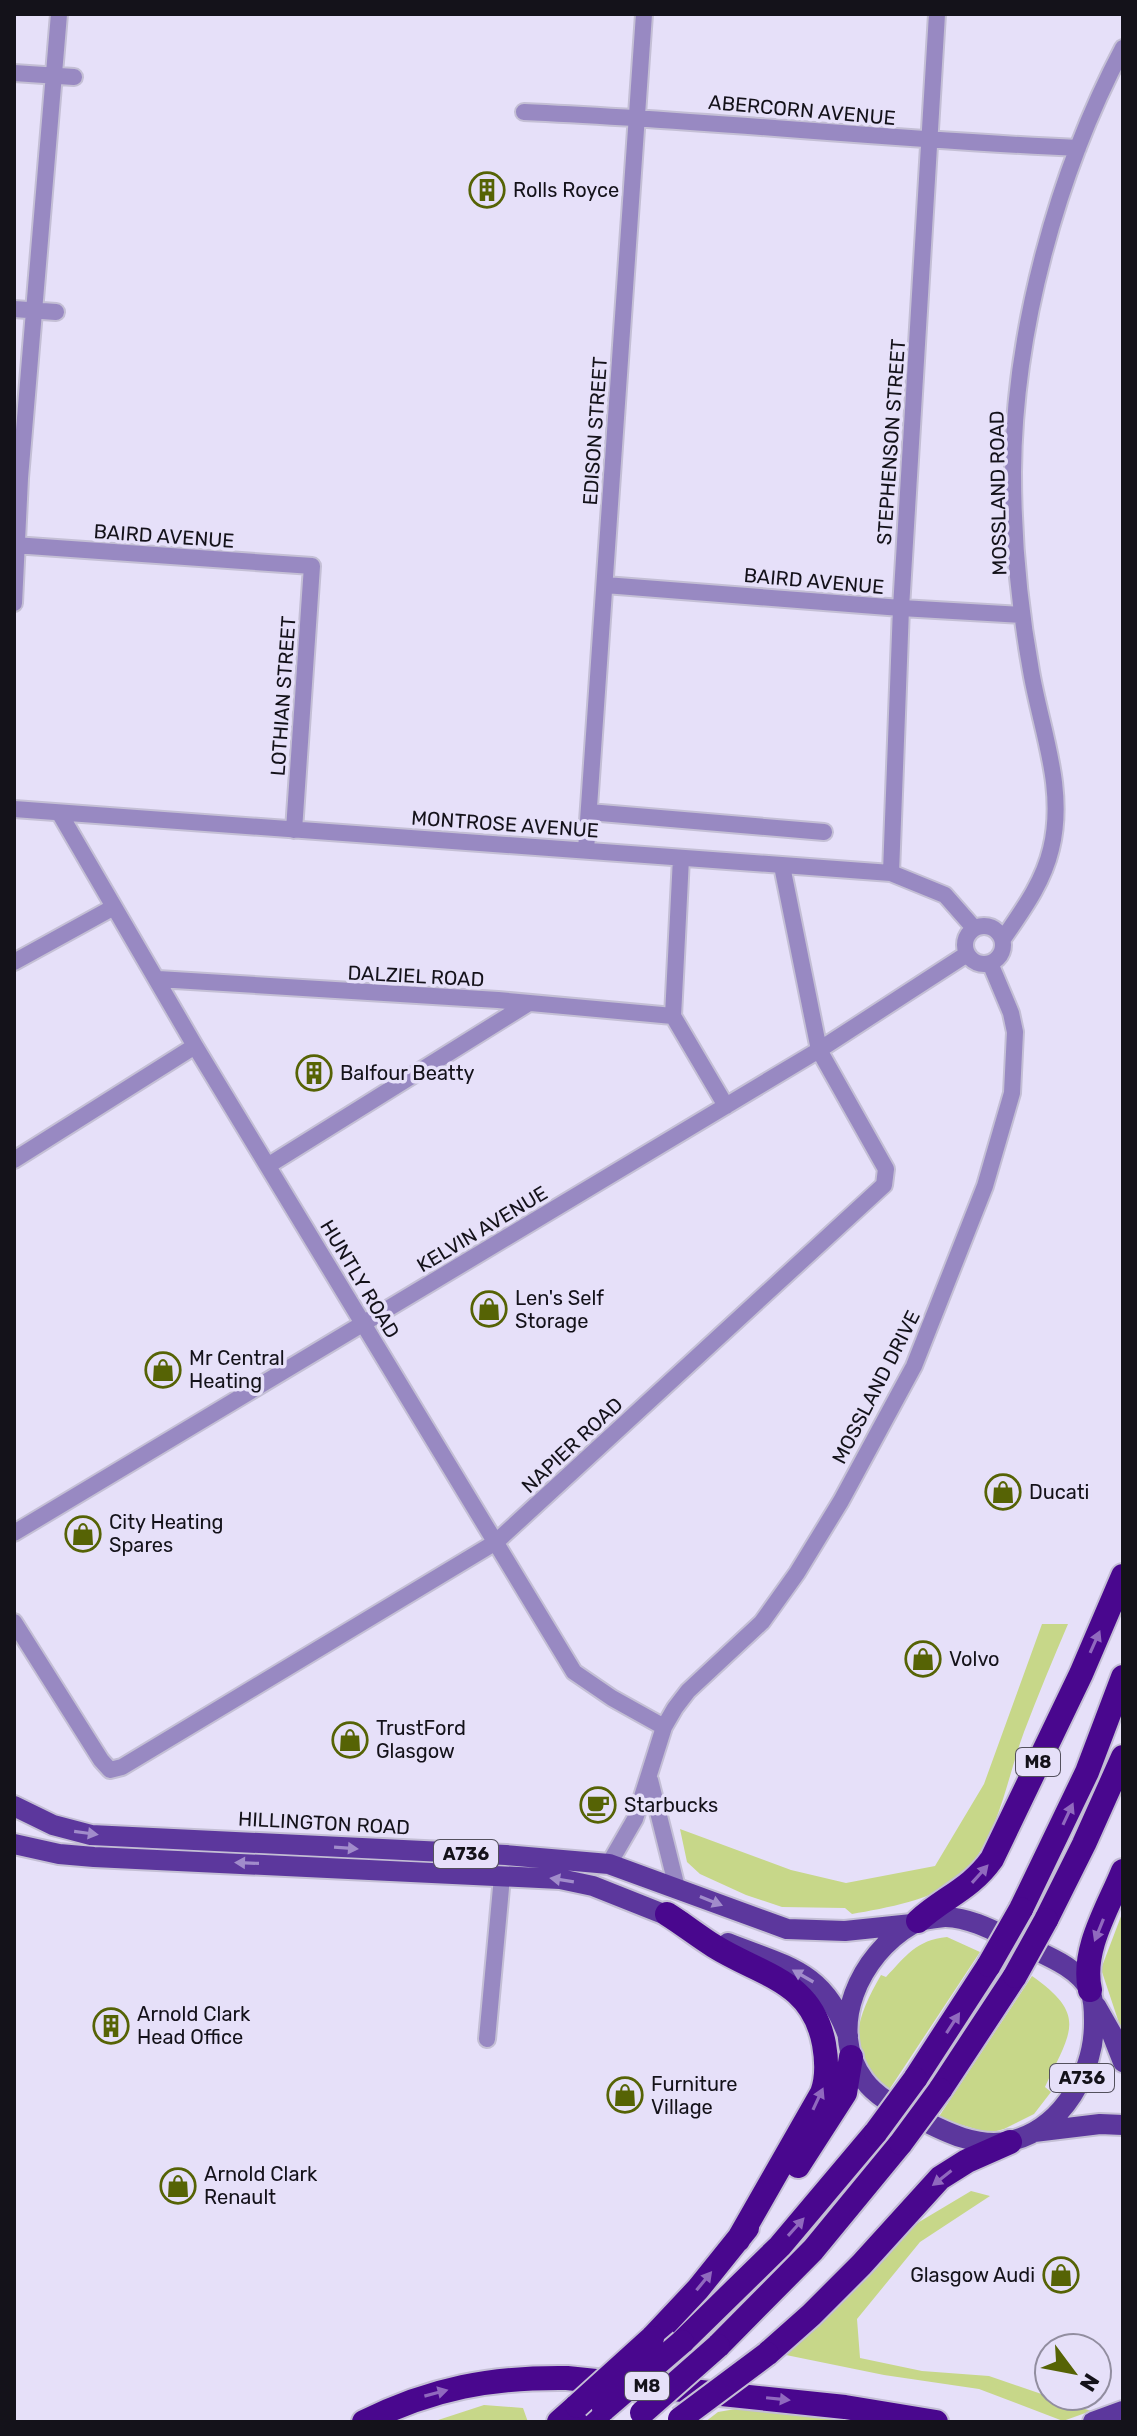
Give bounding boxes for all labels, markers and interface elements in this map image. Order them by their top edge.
street label: ABERCORN AVENUE [707,90,897,130]
building icon: Rolls Royce [468,171,506,209]
place label: Rolls Royce [513,178,619,202]
street label: STEPHENSON STREET [872,338,910,546]
street label: EDISON STREET [578,355,612,506]
street label: MOSSLAND ROAD [985,410,1011,576]
street label: BAIRD AVENUE [93,519,235,553]
street label: BAIRD AVENUE [743,563,885,599]
street label: LOTHIAN STREET [265,615,301,777]
street label: MONTROSE AVENUE [410,805,600,843]
street label: DALZIEL ROAD [347,960,485,992]
building icon: Balfour Beatty [295,1054,333,1092]
place label: Balfour Beatty [340,1061,475,1085]
street label: KELVIN AVENUE [412,1181,552,1277]
street label: HUNTLY ROAD [315,1216,405,1342]
place label: Len's Self Storage [515,1286,604,1333]
shop icon: Len's Self Storage [470,1290,508,1328]
street label: MOSSLAND DRIVE [827,1306,925,1468]
place label: Mr Central Heating [189,1346,285,1393]
shop icon: Mr Central Heating [144,1351,182,1389]
street label: NAPIER ROAD [517,1392,627,1498]
shop icon: Ducati [984,1473,1022,1511]
place label: Ducati [1029,1480,1089,1504]
place label: City Heating Spares [109,1510,224,1557]
shop icon: City Heating Spares [64,1515,102,1553]
one-way arrow [1088,1630,1101,1654]
shop icon: Volvo [904,1640,942,1678]
place label: Volvo [949,1647,1000,1671]
place label: TrustFord Glasgow [376,1716,466,1763]
shop icon: TrustFord Glasgow [331,1721,369,1759]
road number: M8 [1016,1748,1060,1776]
cafe icon: Starbucks [579,1786,617,1824]
place label: Starbucks [624,1793,718,1817]
one-way arrow [1061,1802,1075,1825]
street label: HILLINGTON ROAD [237,1807,411,1839]
one-way arrow [74,1827,99,1840]
road number: A736 [434,1840,498,1868]
one-way arrow [334,1842,359,1855]
one-way arrow [234,1857,259,1870]
one-way arrow [970,1865,988,1884]
one-way arrow [550,1874,575,1886]
one-way arrow [699,1895,723,1908]
one-way arrow [1093,1918,1106,1942]
one-way arrow [792,1969,814,1983]
place label: Arnold Clark Head Office [137,2002,251,2049]
building icon: Arnold Clark Head Office [92,2007,130,2045]
one-way arrow [946,2012,961,2033]
road number: A736 [1050,2064,1114,2092]
place label: Furniture Village [651,2072,738,2119]
shop icon: Furniture Village [606,2076,644,2114]
one-way arrow [811,2088,825,2111]
place label: Arnold Clark Renault [204,2162,318,2209]
shop icon: Arnold Clark Renault [159,2167,197,2205]
one-way arrow [932,2169,952,2185]
one-way arrow [787,2218,805,2237]
shop icon: Glasgow Audi [1042,2256,1080,2294]
place label: Glasgow Audi [910,2263,1035,2287]
one-way arrow [696,2271,712,2291]
north arrow [1033,2332,1113,2412]
text: N [1074,2368,1105,2396]
road number: M8 [625,2372,669,2400]
one-way arrow [424,2386,449,2398]
one-way arrow [766,2393,791,2406]

